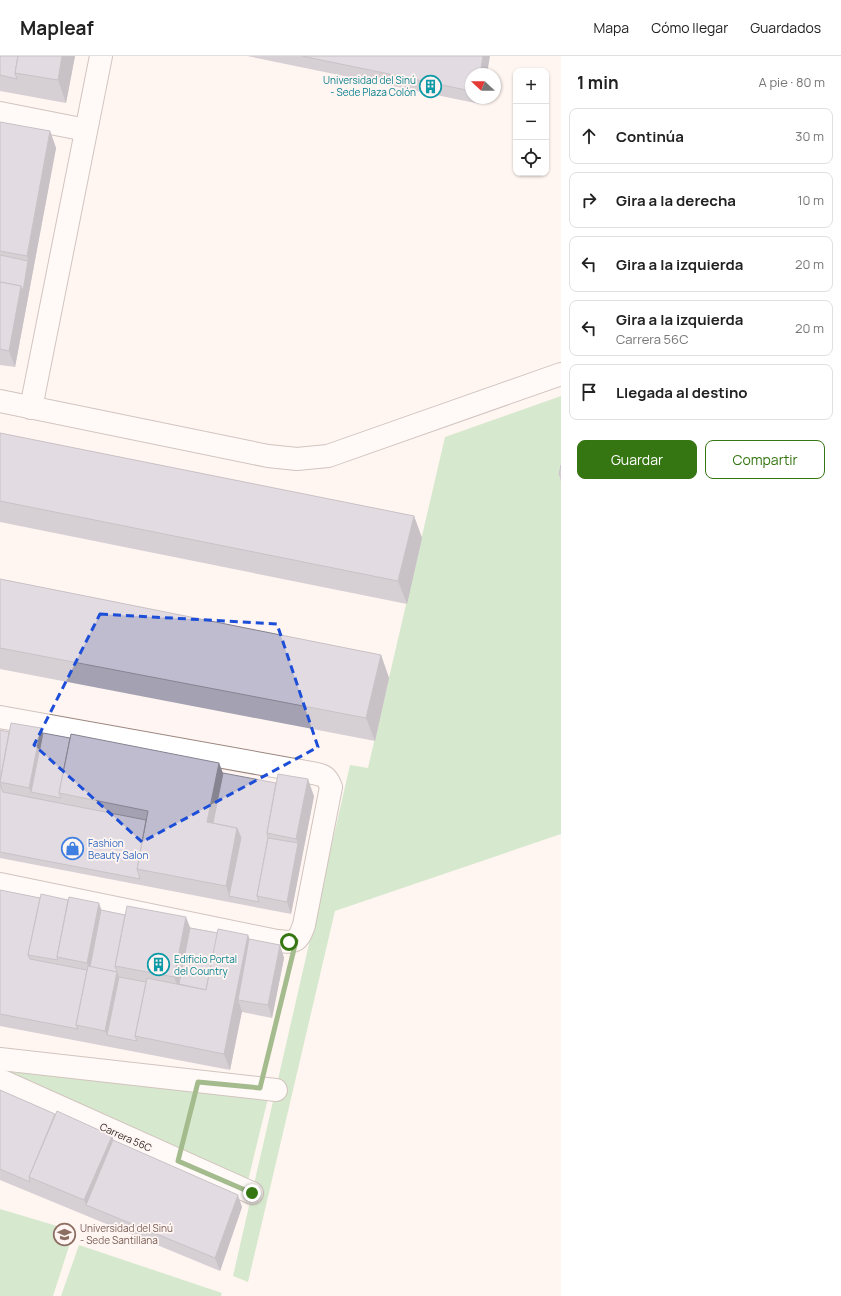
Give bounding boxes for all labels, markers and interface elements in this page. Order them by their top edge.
text: Mapleaf [20,15,94,41]
text: Mapa [594,18,629,37]
text: Cómo llegar [651,18,728,37]
text: Guardados [750,18,821,37]
north arrow [465,68,501,104]
map controls [513,68,549,176]
button: + [513,68,549,104]
text: 1 min [577,71,619,94]
place label: Universidad del Sinú - Sede Plaza Colón [323,73,416,99]
building icon: Universidad del Sinú - Sede Plaza Colón [418,73,444,99]
text: A pie · 80 m [759,73,825,91]
button: − [513,104,549,140]
icon: ahead [578,125,600,147]
text: Continúa [616,126,684,147]
text: 30 m [795,127,824,145]
button: locate [513,140,549,176]
icon: right [578,189,600,211]
text: Gira a la derecha [616,190,736,211]
text: 10 m [797,191,824,209]
icon: left [578,253,600,275]
text: Gira a la izquierda [616,254,743,275]
text: 20 m [795,255,824,273]
text: Gira a la izquierda [616,309,743,330]
icon: left [578,317,600,339]
text: 20 m [795,319,824,337]
text: Carrera 56C [616,330,689,348]
icon: arrive [578,381,600,403]
text: Llegada al destino [616,382,748,403]
button: Guardar [577,440,697,479]
button: Compartir [705,440,825,479]
shop icon: Fashion Beauty Salon [60,836,86,862]
place label: Fashion Beauty Salon [88,836,148,862]
route start [280,933,298,951]
building icon: Edificio Portal del Country [146,952,172,978]
place label: Edificio Portal del Country [174,952,237,978]
street label: Carrera 56C [98,1119,154,1155]
route end [243,1184,261,1202]
school or university icon: Universidad del Sinú - Sede Santillana [52,1221,78,1247]
place label: Universidad del Sinú - Sede Santillana [80,1221,173,1247]

